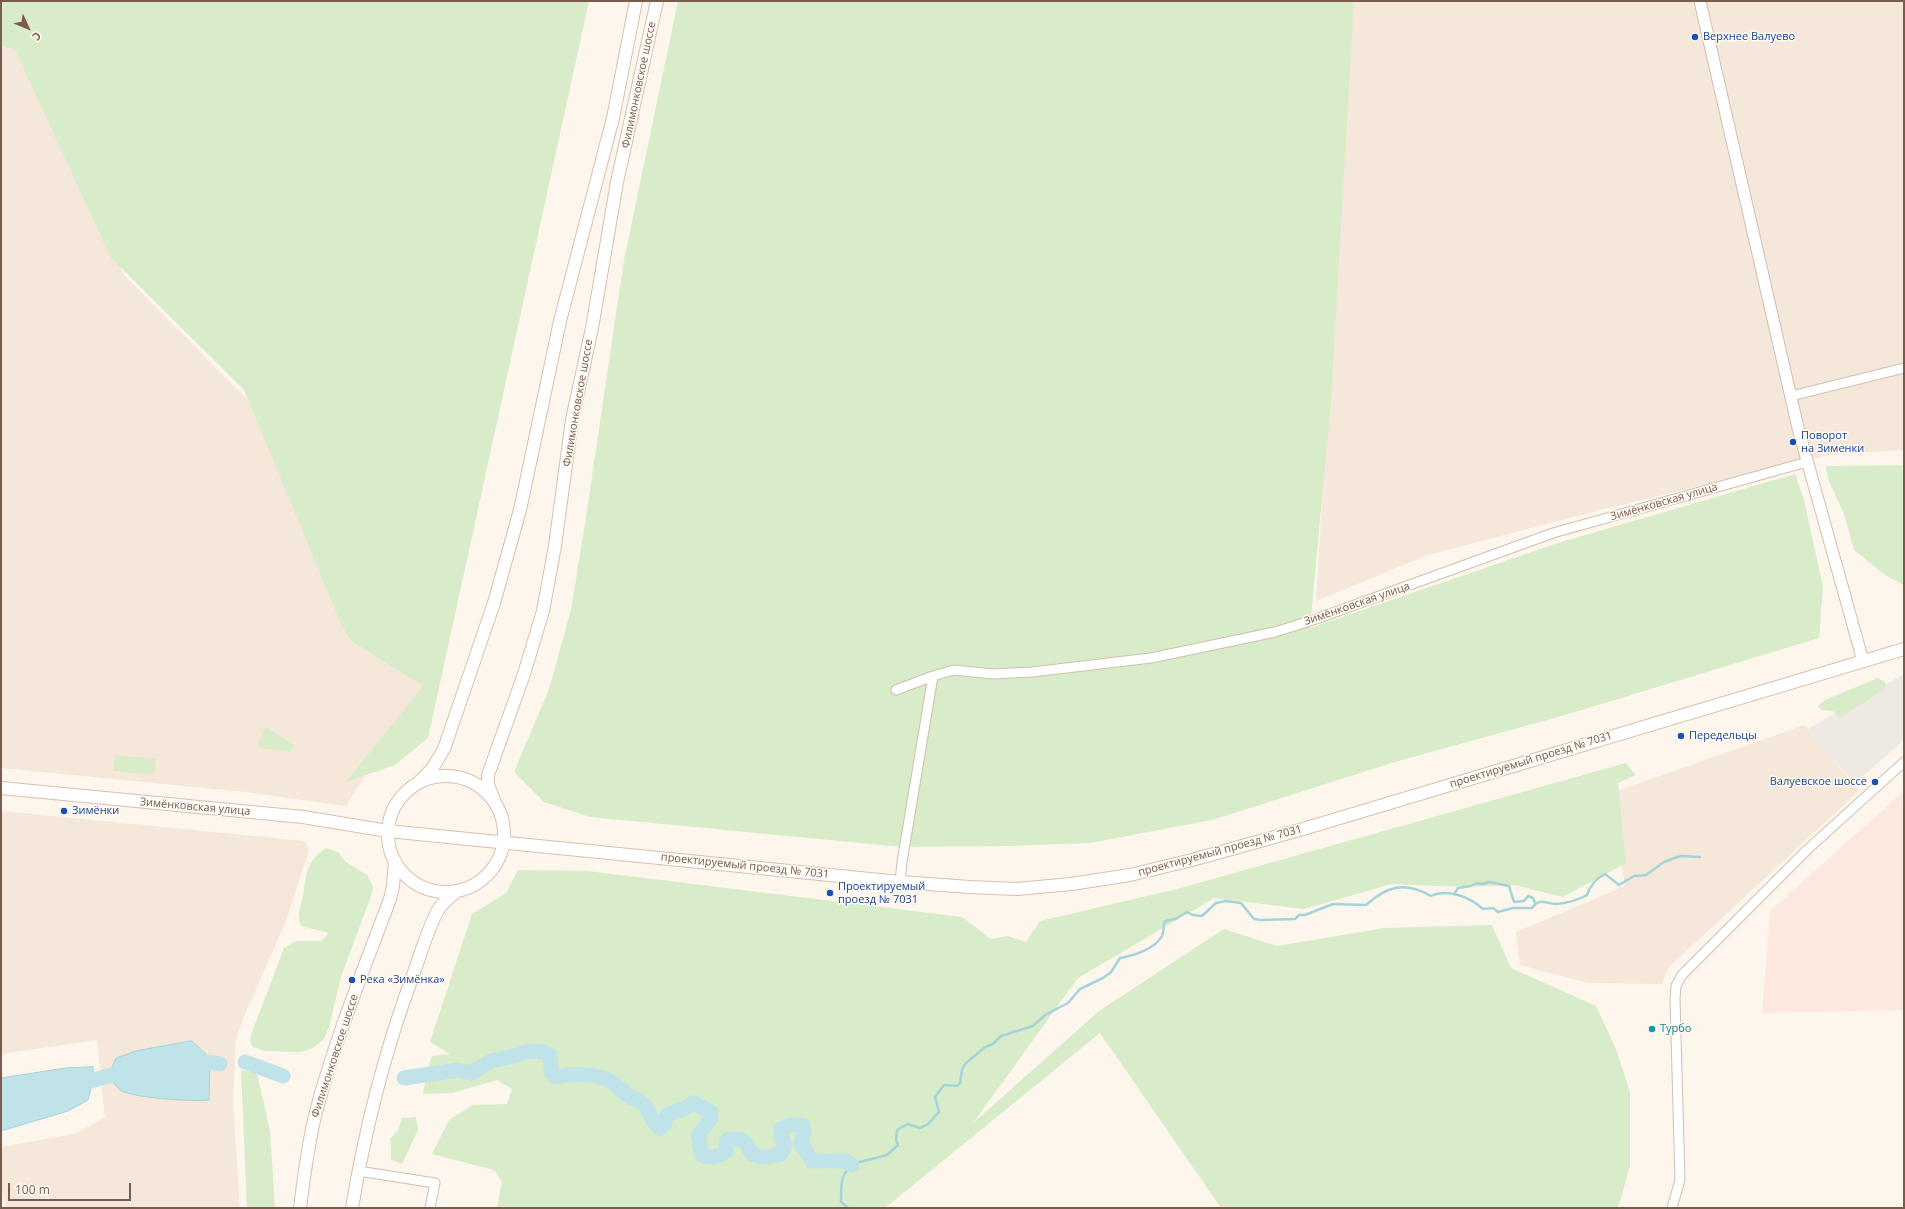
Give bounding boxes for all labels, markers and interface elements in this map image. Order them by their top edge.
north arrow [8,8,48,48]
street label: Филимонковское шоссе [619,21,659,149]
text: С [29,29,45,44]
place label: Верхнее Валуево [1703,30,1795,44]
marker: Верхнее Валуево [1690,32,1700,42]
street label: Филимонковское шоссе [560,338,596,468]
place label: Поворот на Зименки [1801,429,1864,455]
marker: Поворот на Зименки [1788,437,1798,447]
street label: Зимёнковская улица [1609,480,1719,524]
street label: Зимёнковская улица [1302,580,1412,628]
street label: проектируемый проезд № 7031 [1448,729,1614,791]
place label: Передельцы [1689,729,1757,743]
marker: Передельцы [1676,731,1686,741]
place label: Валуевское шоссе [1770,775,1867,789]
marker: Валуевское шоссе [1870,777,1880,787]
street label: Зимёнковская улица [139,796,251,818]
place label: Зимёнки [72,804,119,818]
marker: Зимёнки [59,806,69,816]
street label: проектируемый проезд № 7031 [1137,823,1303,879]
street label: проектируемый проезд № 7031 [660,851,830,881]
place label: Проектируемый проезд № 7031 [838,880,925,906]
marker: Проектируемый проезд № 7031 [825,888,835,898]
place label: Река «Зимёнка» [360,973,445,987]
marker: Река «Зимёнка» [347,975,357,985]
street label: Филимонковское шоссе [309,993,361,1119]
place label: Турбо [1660,1022,1691,1036]
marker: Турбо [1647,1024,1657,1034]
scale bar [10,1175,133,1201]
text: 100 m [15,1181,50,1198]

